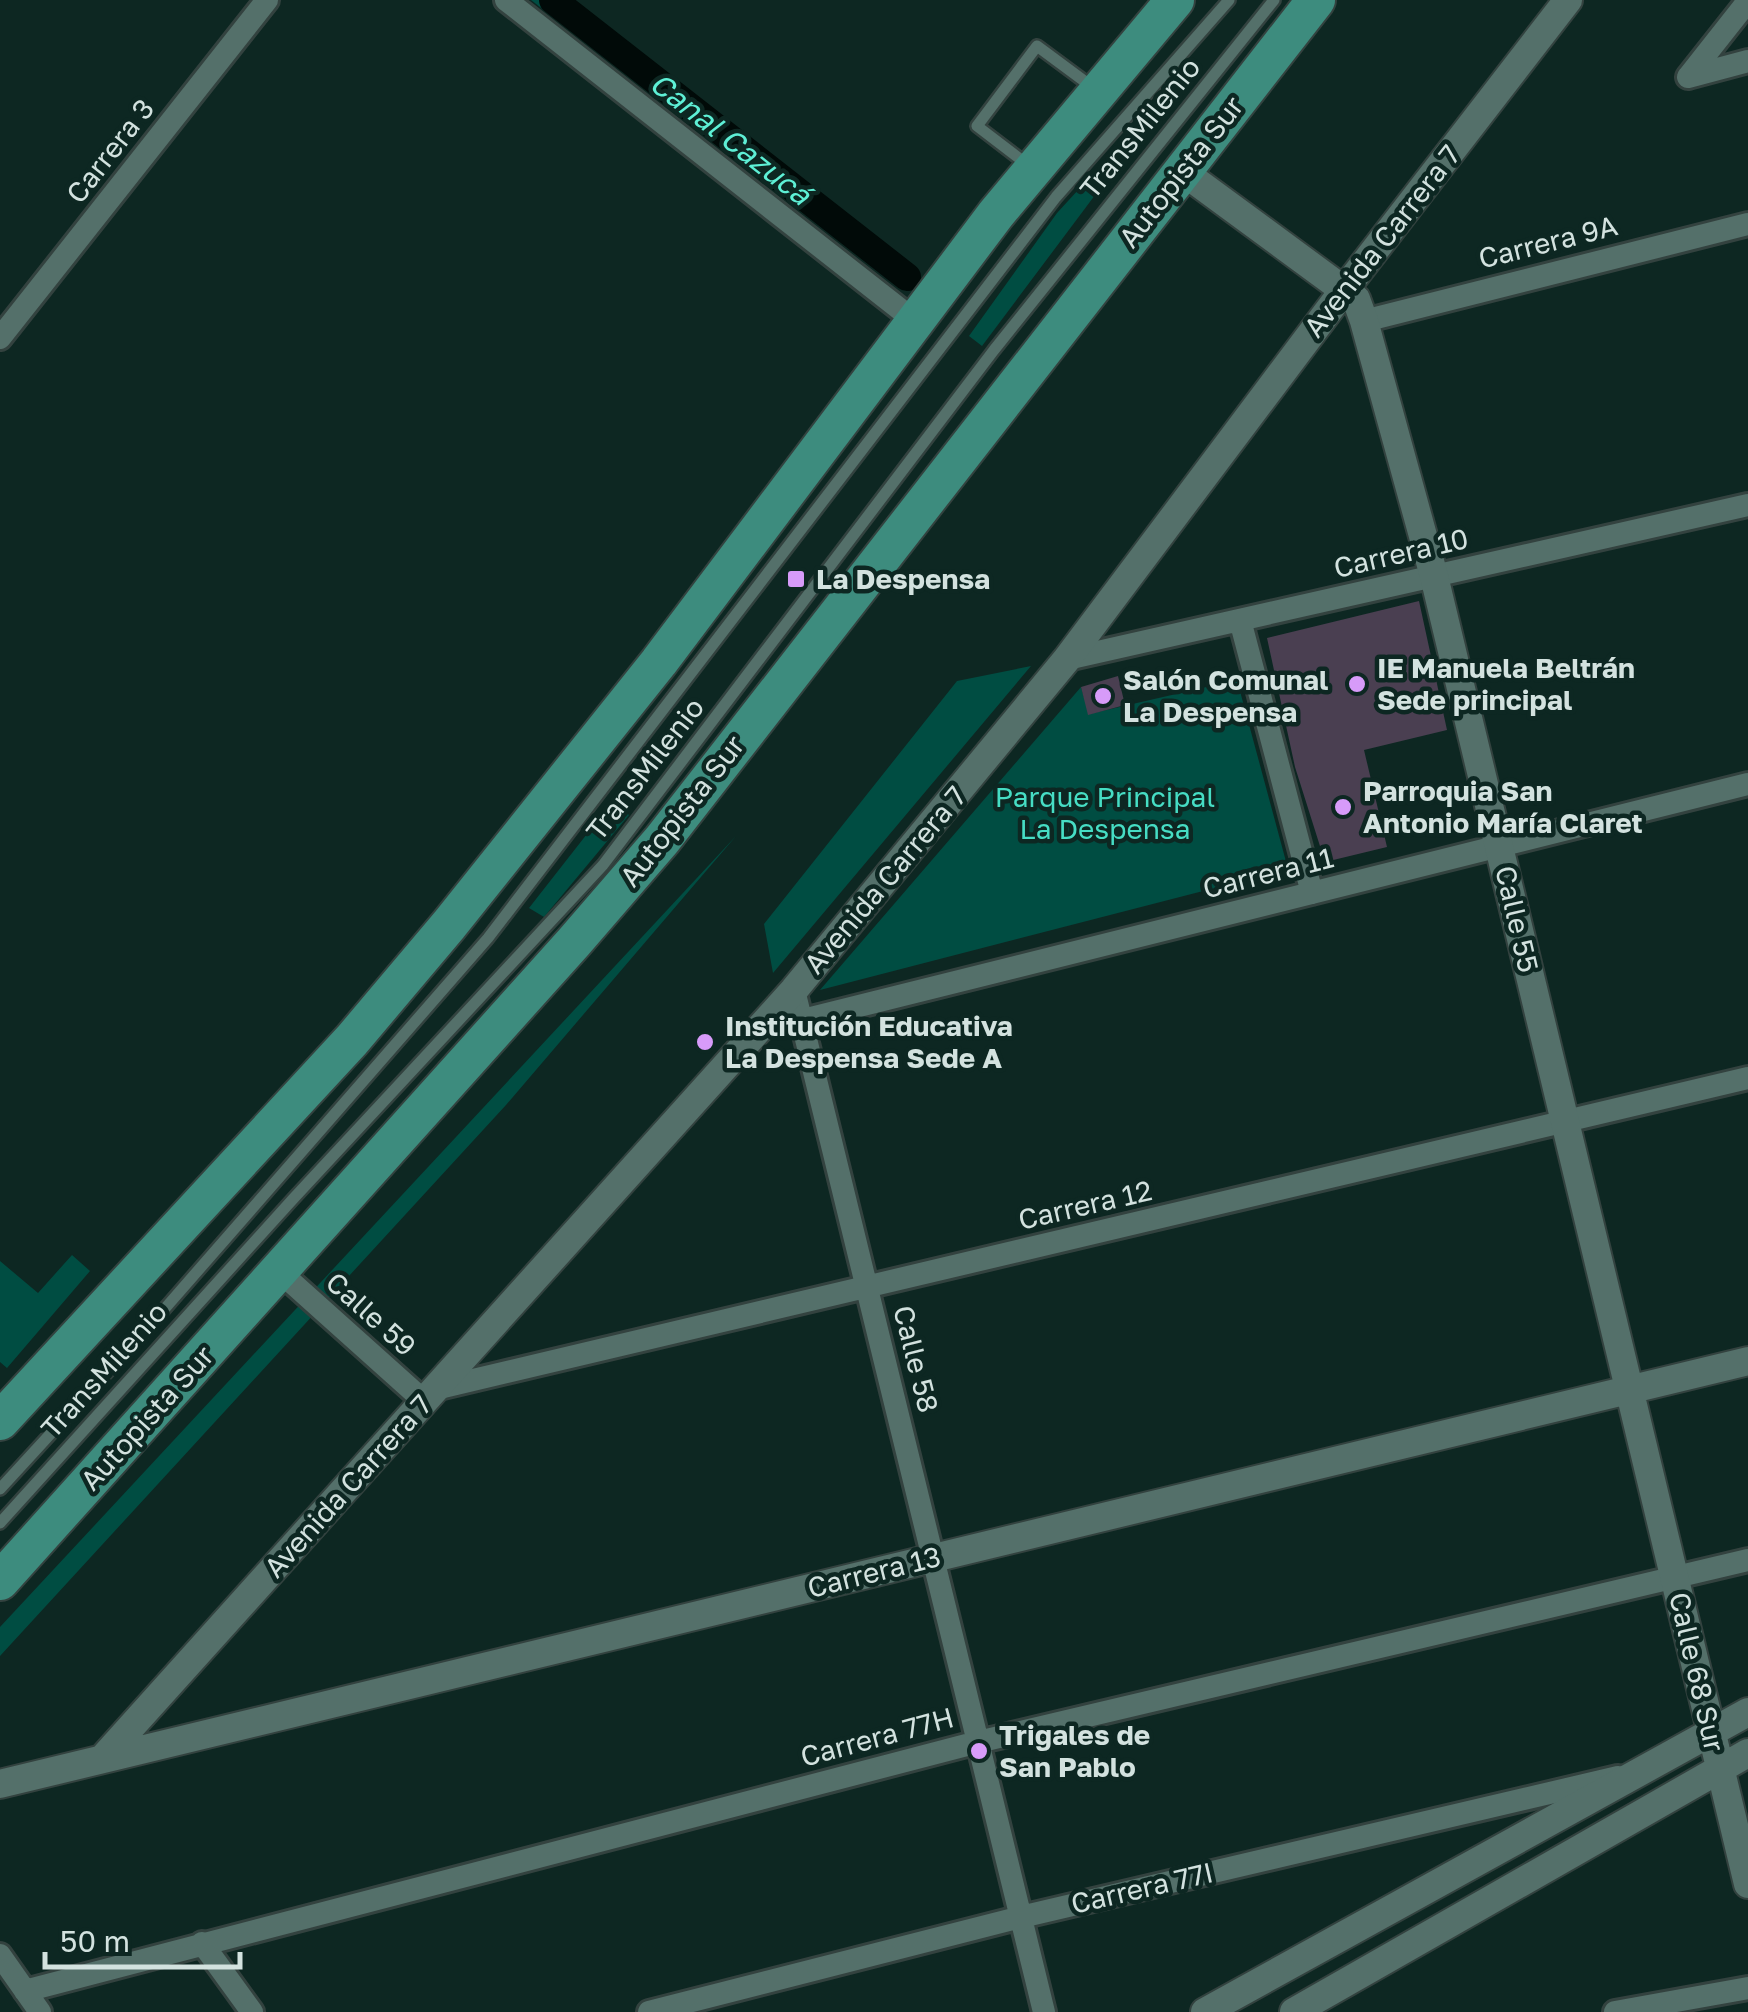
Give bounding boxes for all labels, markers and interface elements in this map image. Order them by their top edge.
street label: TransMilenio [1073,51,1206,205]
water label: Canal Cazucá [643,64,821,214]
street label: Autopista Sur [1111,90,1250,254]
street label: Carrera 3 [59,92,160,209]
street label: Avenida Carrera 7 [1297,138,1467,343]
street label: Carrera 9A [1475,208,1621,275]
street label: Carrera 10 [1330,521,1471,584]
place label: La Despensa [816,562,990,595]
marker: La Despensa [785,568,807,590]
place label: IE Manuela Beltrán Sede principal [1377,651,1635,716]
place label: Salón Comunal La Despensa [1123,663,1328,728]
marker: IE Manuela Beltrán Sede principal [1346,673,1368,695]
marker: Salón Comunal La Despensa [1092,685,1114,707]
street label: TransMilenio [579,691,710,846]
street label: Autopista Sur [612,729,751,893]
place label: Parroquia San Antonio María Claret [1363,774,1643,839]
street label: Avenida Carrera 7 [797,779,973,980]
park label: Parque Principal La Despensa [995,780,1215,845]
marker: Parroquia San Antonio María Claret [1332,796,1354,818]
street label: Carrera 11 [1199,840,1337,905]
street label: Calle 55 [1489,862,1546,975]
place label: Institución Educativa La Despensa Sede A [725,1009,1013,1074]
marker: Institución Educativa La Despensa Sede A [694,1031,716,1053]
street label: Carrera 12 [1015,1173,1155,1236]
street label: Calle 59 [320,1265,423,1362]
street label: TransMilenio [34,1295,173,1444]
street label: Calle 58 [887,1302,946,1416]
street label: Autopista Sur [73,1339,220,1497]
street label: Avenida Carrera 7 [257,1388,438,1584]
street label: Carrera 13 [804,1539,944,1604]
street label: Calle 68 Sur [1663,1589,1732,1755]
street label: Carrera 77H [797,1700,957,1773]
place label: Trigales de San Pablo [999,1718,1150,1783]
marker: Trigales de San Pablo [968,1740,990,1762]
street label: Carrera 77I [1068,1855,1216,1920]
scale bar [45,1907,240,1969]
text: 50 m [60,1923,130,1959]

